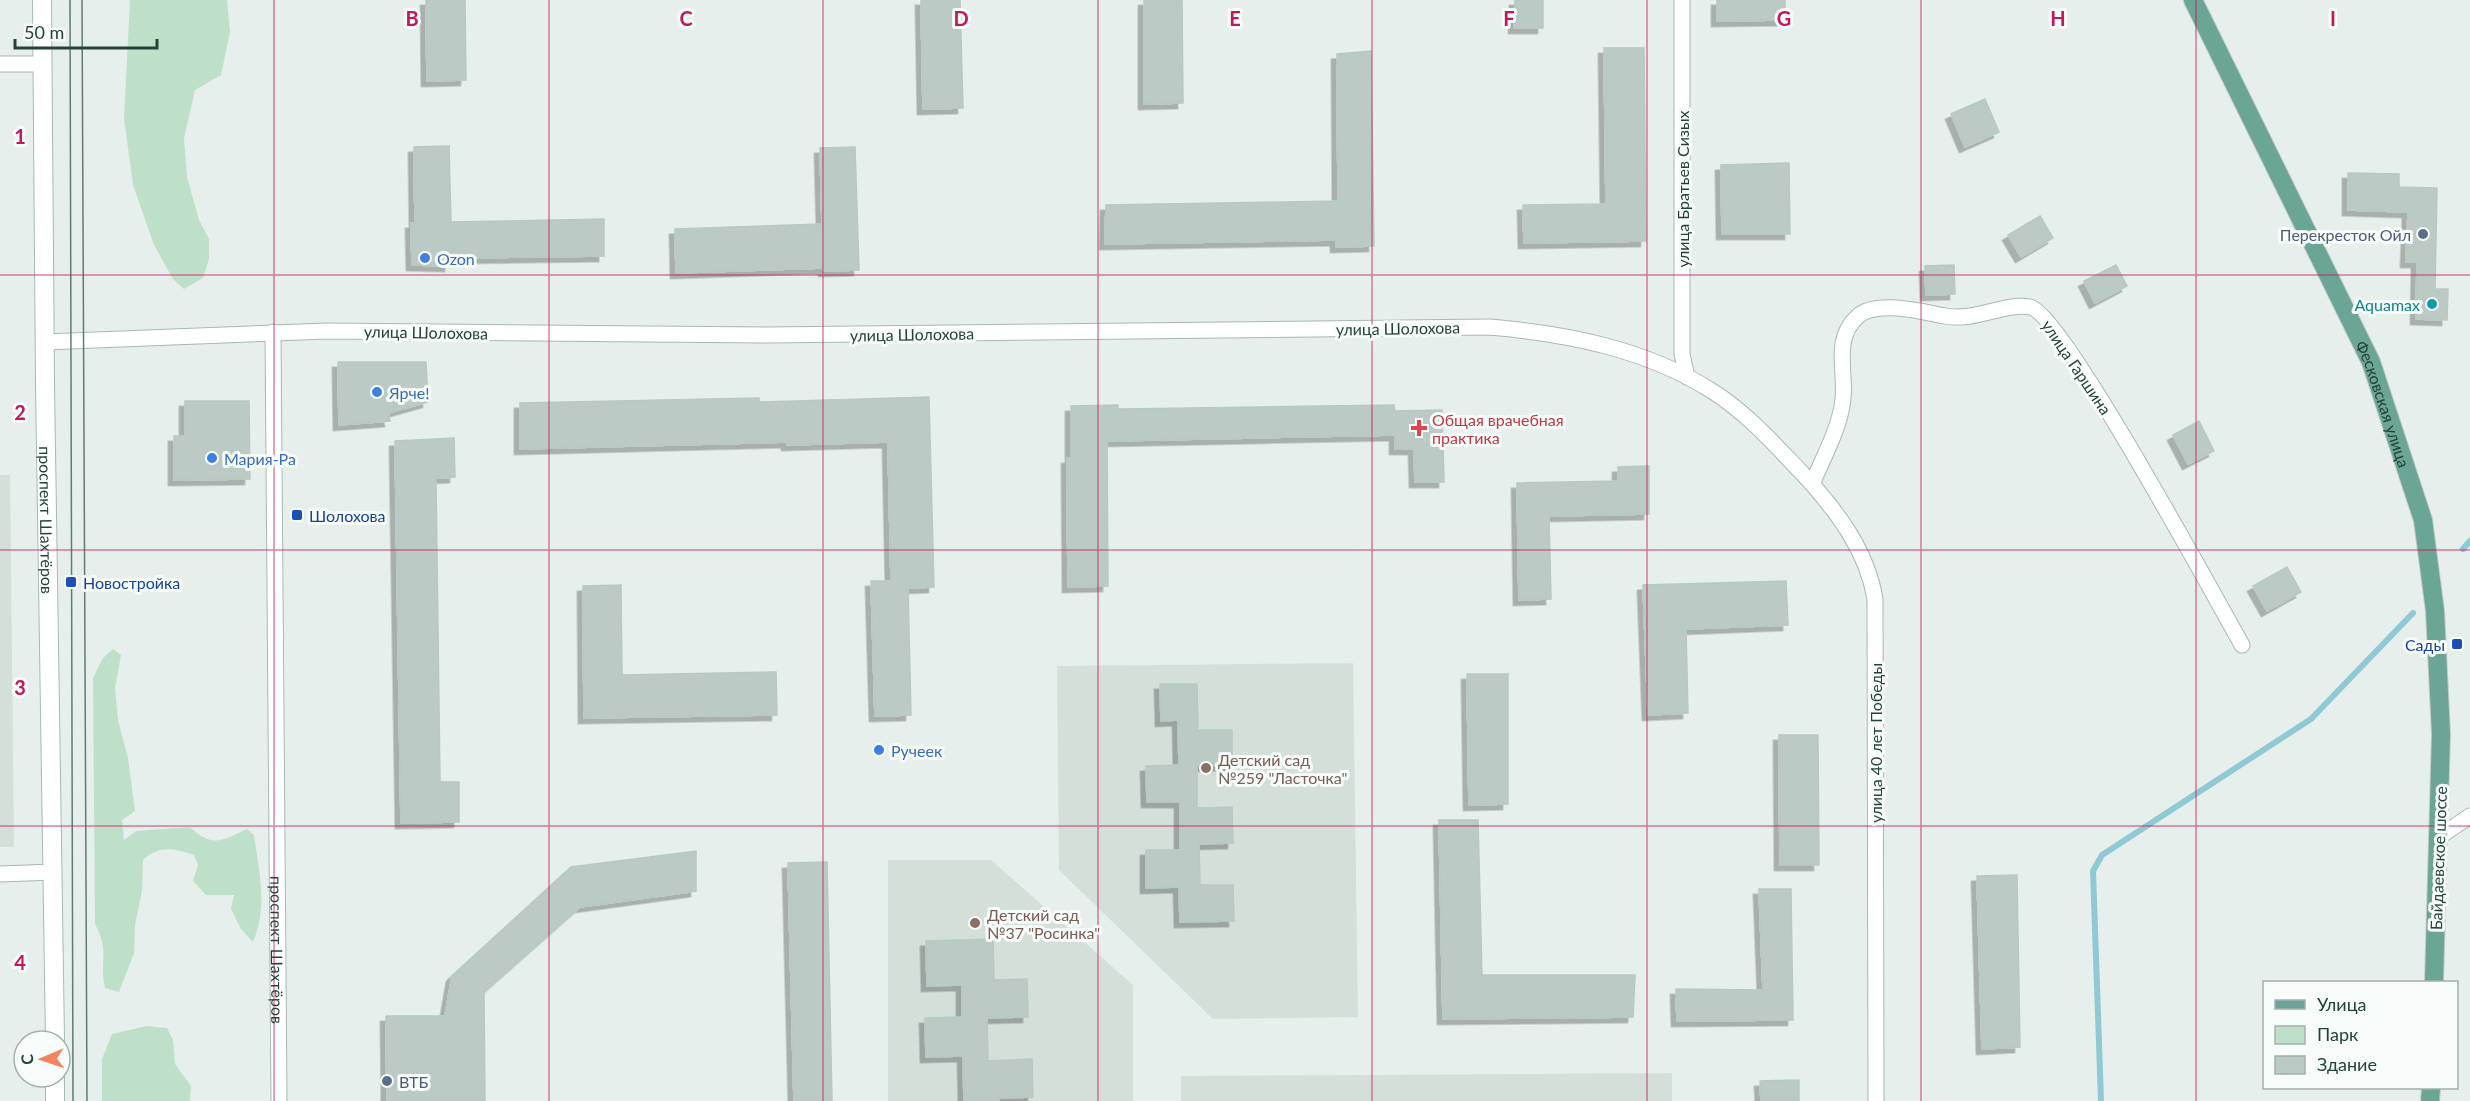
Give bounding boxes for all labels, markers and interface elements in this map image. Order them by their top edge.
text: B [405,6,419,30]
text: C [679,6,693,30]
text: D [953,6,969,30]
text: E [1229,6,1241,30]
text: F [1503,6,1515,30]
text: G [1777,6,1791,30]
text: H [2050,6,2066,30]
text: I [2330,6,2336,30]
scale bar [15,12,158,50]
text: 50 m [24,21,64,43]
street label: улица Братьев Сизых [1673,110,1692,268]
text: 1 [14,124,26,148]
place label: Перекресток Ойл [2280,225,2411,244]
marker: Перекресток Ойл [2416,227,2430,241]
place label: Ozon [437,249,475,268]
marker: Ozon [418,251,432,265]
place label: Aquamax [2354,295,2420,314]
marker: Aquamax [2425,297,2439,311]
street label: улица Гаршина [2038,316,2116,418]
street label: улица Шолохова [1336,317,1460,339]
street label: улица Шолохова [364,321,488,343]
street label: улица Шолохова [850,323,974,345]
street label: Фесковская улица [2352,337,2414,470]
place label: Ярче! [388,383,429,402]
marker: Ярче! [370,385,384,399]
text: 2 [14,400,26,424]
place label: Общая врачебная практика [1432,410,1564,447]
marker: Общая врачебная практика [1410,419,1428,437]
street label: проспект Шахтёров [36,446,58,594]
place label: Мария-Ра [224,449,296,468]
marker: Мария-Ра [205,451,219,465]
place label: Шолохова [309,506,385,525]
marker: Шолохова [290,508,304,522]
place label: Новостройка [83,573,180,592]
marker: Новостройка [64,575,78,589]
place label: Сады [2405,635,2445,654]
marker: Сады [2450,637,2464,651]
street label: улица 40 лет Победы [1866,663,1885,823]
text: 3 [14,675,26,699]
place label: Ручеек [891,741,943,760]
marker: Ручеек [872,743,886,757]
place label: Детский сад №259 "Ласточка" [1218,750,1348,787]
marker: Детский сад №259 "Ласточка" [1199,761,1213,775]
street label: Байдаевское шоссе [2426,786,2450,930]
street label: проспект Шахтёров [268,876,288,1024]
place label: Детский сад №37 "Росинка" [987,905,1100,942]
marker: Детский сад №37 "Росинка" [968,916,982,930]
text: 4 [14,950,26,974]
legend [2263,981,2458,1089]
text: Улица [2317,993,2367,1015]
text: Парк [2317,1023,2359,1045]
north arrow [12,1029,72,1089]
text: Здание [2317,1053,2377,1075]
text: С [17,1054,36,1065]
place label: ВТБ [399,1072,429,1091]
marker: ВТБ [380,1074,394,1088]

